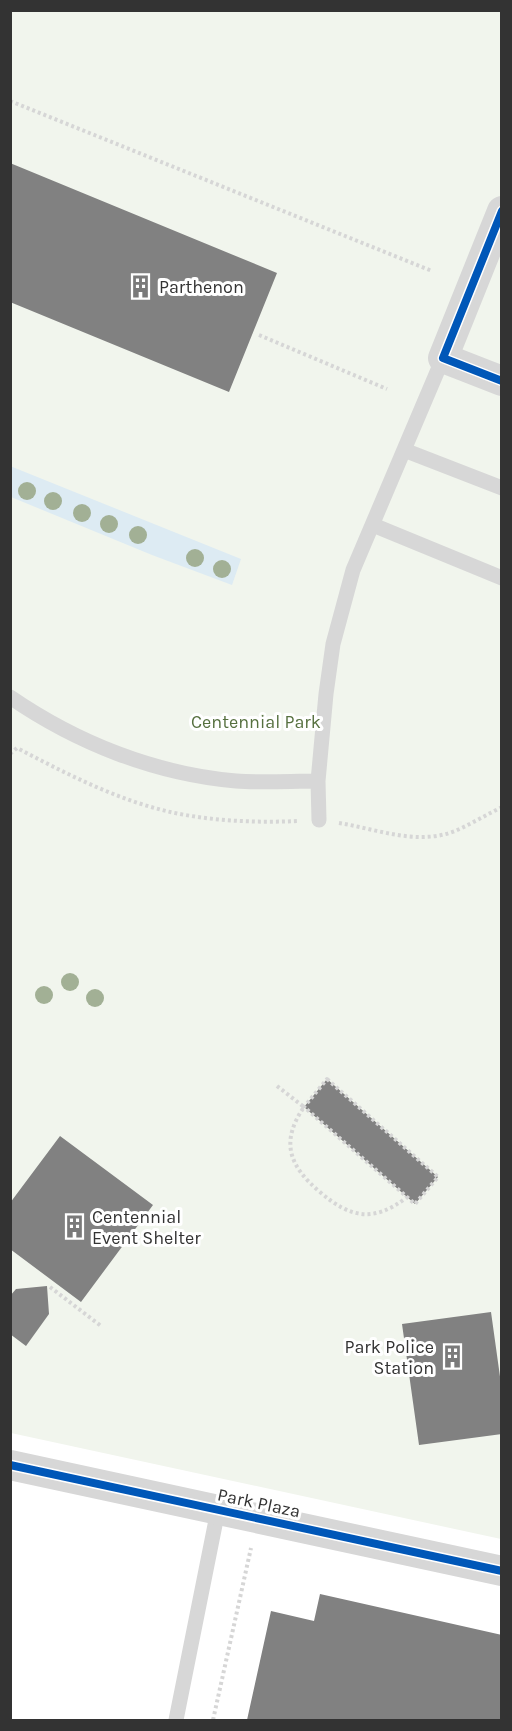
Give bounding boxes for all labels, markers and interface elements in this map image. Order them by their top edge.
building icon: Parthenon [128,274,154,300]
place label: Parthenon [159,276,244,298]
park label: Centennial Park [191,711,321,733]
place label: Centennial Event Shelter [92,1206,201,1249]
building icon: Centennial Event Shelter [61,1214,87,1240]
place label: Park Police Station [344,1336,434,1379]
building icon: Park Police Station [439,1344,465,1370]
street label: Park Plaza [216,1483,302,1523]

